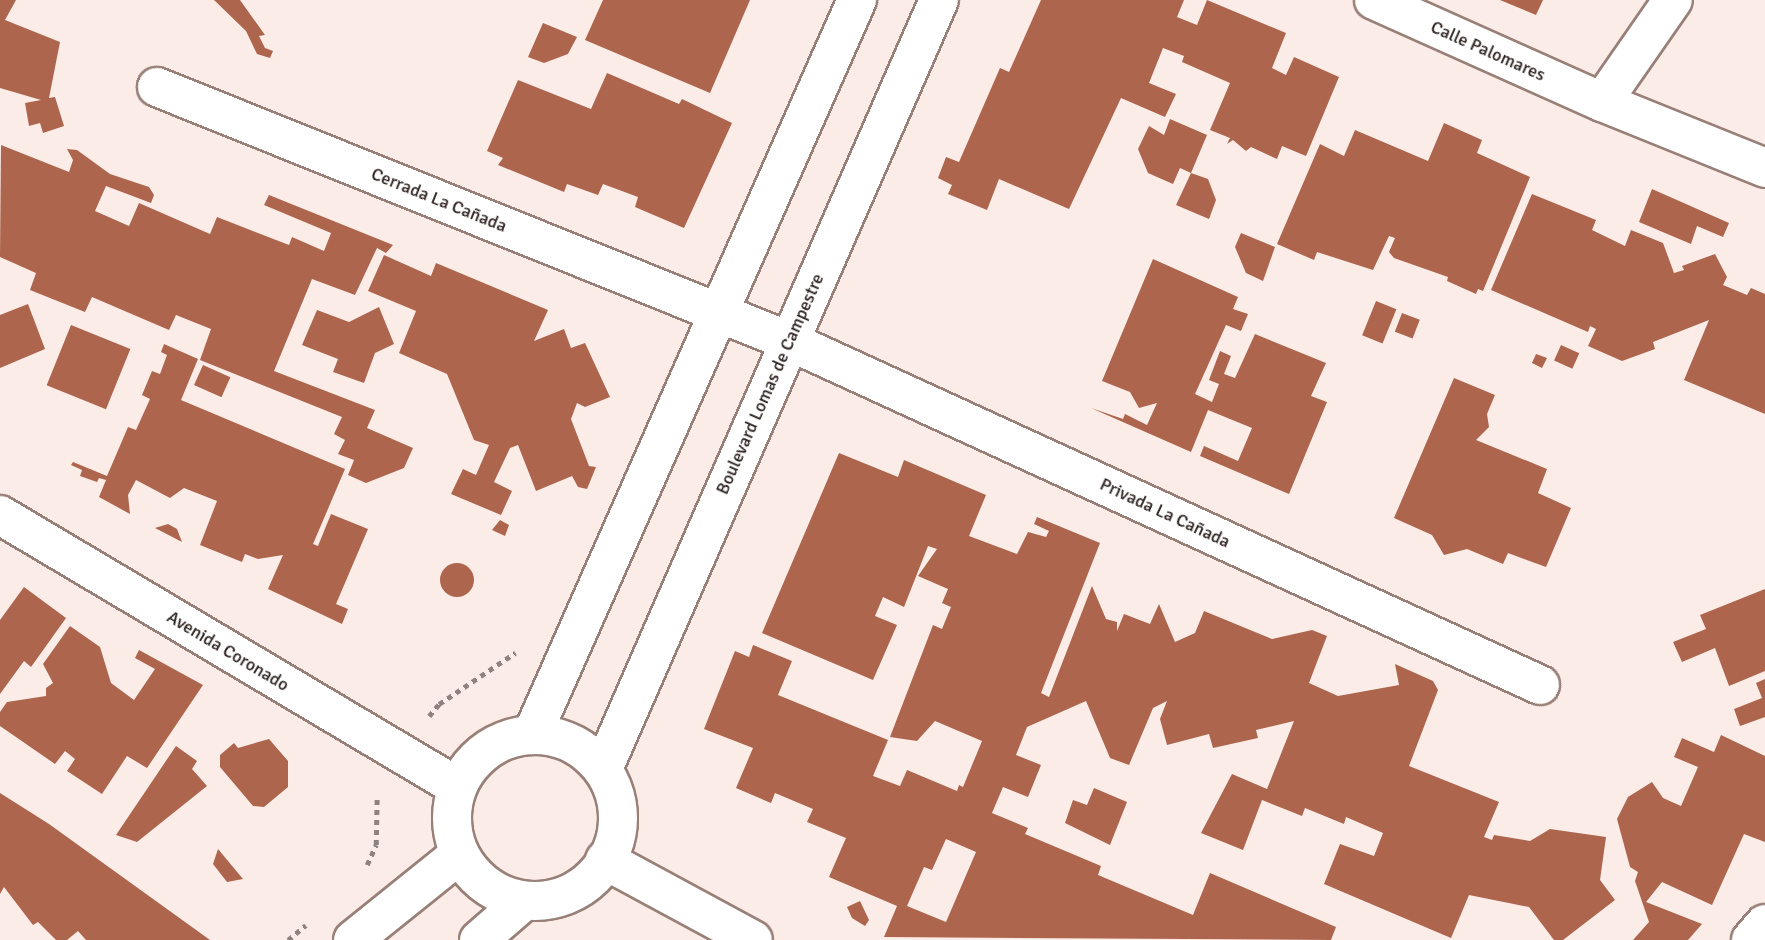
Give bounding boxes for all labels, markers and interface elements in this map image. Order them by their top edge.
street label: Calle Palomares [1427,16,1549,86]
street label: Cerrada La Cañada [368,163,510,237]
street label: Boulevard Lomas de Campestre [711,270,829,498]
street label: Privada La Cañada [1096,473,1234,553]
street label: Avenida Coronado [163,606,293,696]

